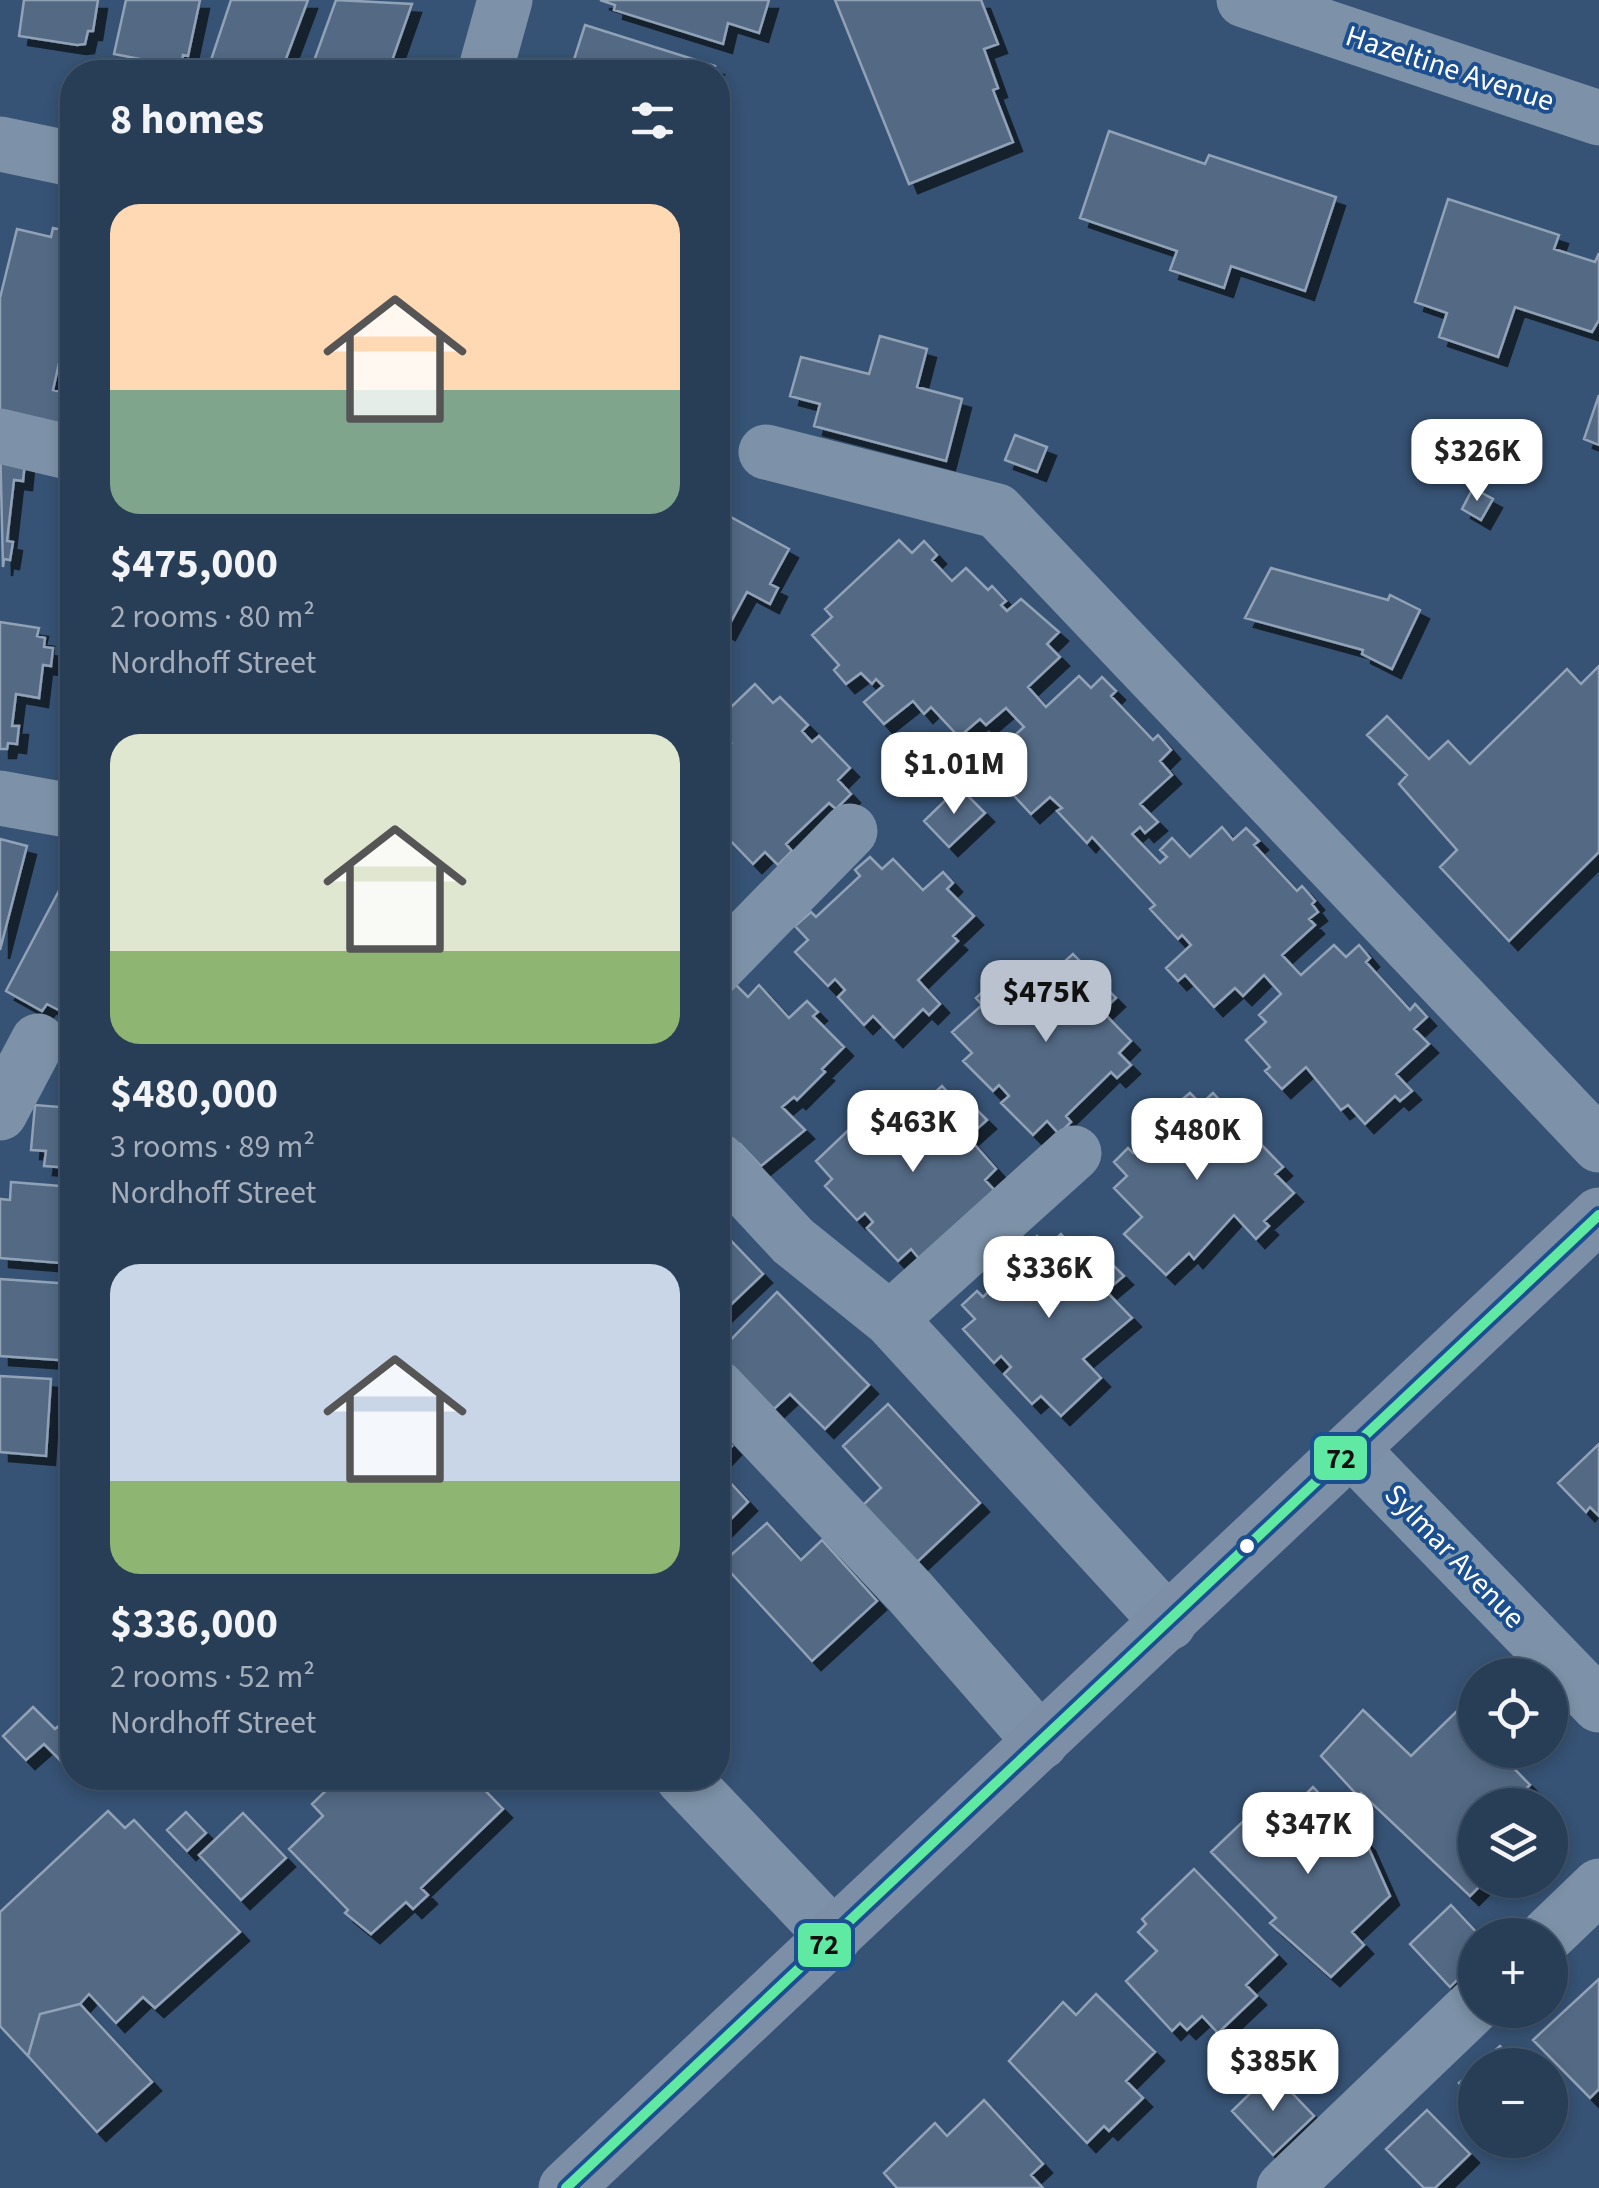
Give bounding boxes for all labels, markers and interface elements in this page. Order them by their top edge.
street label: Hazeltine Avenue [1340,15,1560,122]
text: 8 homes [110,90,264,150]
icon: filters [625,93,680,148]
icon: home [305,269,485,449]
pin: $326K [1407,419,1547,504]
text: $326K [1433,428,1521,474]
text: $475,000 [110,534,278,594]
text: 2 rooms · 80 m² [110,594,315,640]
text: Nordhoff Street [110,640,316,686]
pin: $1.01M [873,732,1035,817]
text: $1.01M [903,741,1005,787]
icon: home [305,799,485,979]
pin: $475K [976,960,1116,1045]
text: $475K [1002,969,1090,1015]
text: $480,000 [110,1064,278,1124]
pin: $463K [843,1090,983,1175]
pin: $480K [1127,1098,1267,1183]
text: $463K [869,1099,957,1145]
text: $480K [1153,1107,1241,1153]
text: 3 rooms · 89 m² [110,1124,315,1170]
text: Nordhoff Street [110,1170,316,1216]
pin: $336K [979,1236,1119,1321]
text: $336K [1005,1245,1093,1291]
icon: home [305,1329,485,1509]
line badge: 72 [1312,1434,1369,1482]
text: 72 [1326,1439,1356,1479]
street label: Sylmar Avenue [1374,1474,1535,1638]
unlabelled marker [1237,1536,1257,1556]
text: $336,000 [110,1594,278,1654]
text: 2 rooms · 52 m² [110,1654,315,1700]
map controls [1458,1658,1568,2158]
button: locate [1458,1658,1568,1768]
text: Nordhoff Street [110,1700,316,1746]
button: layers [1458,1788,1568,1898]
pin: $347K [1238,1792,1378,1877]
text: $347K [1264,1801,1352,1847]
button: + [1458,1918,1568,2028]
line badge: 72 [796,1921,853,1969]
text: 72 [809,1925,839,1965]
pin: $385K [1203,2029,1343,2114]
text: $385K [1229,2038,1317,2084]
button: − [1458,2048,1568,2158]

